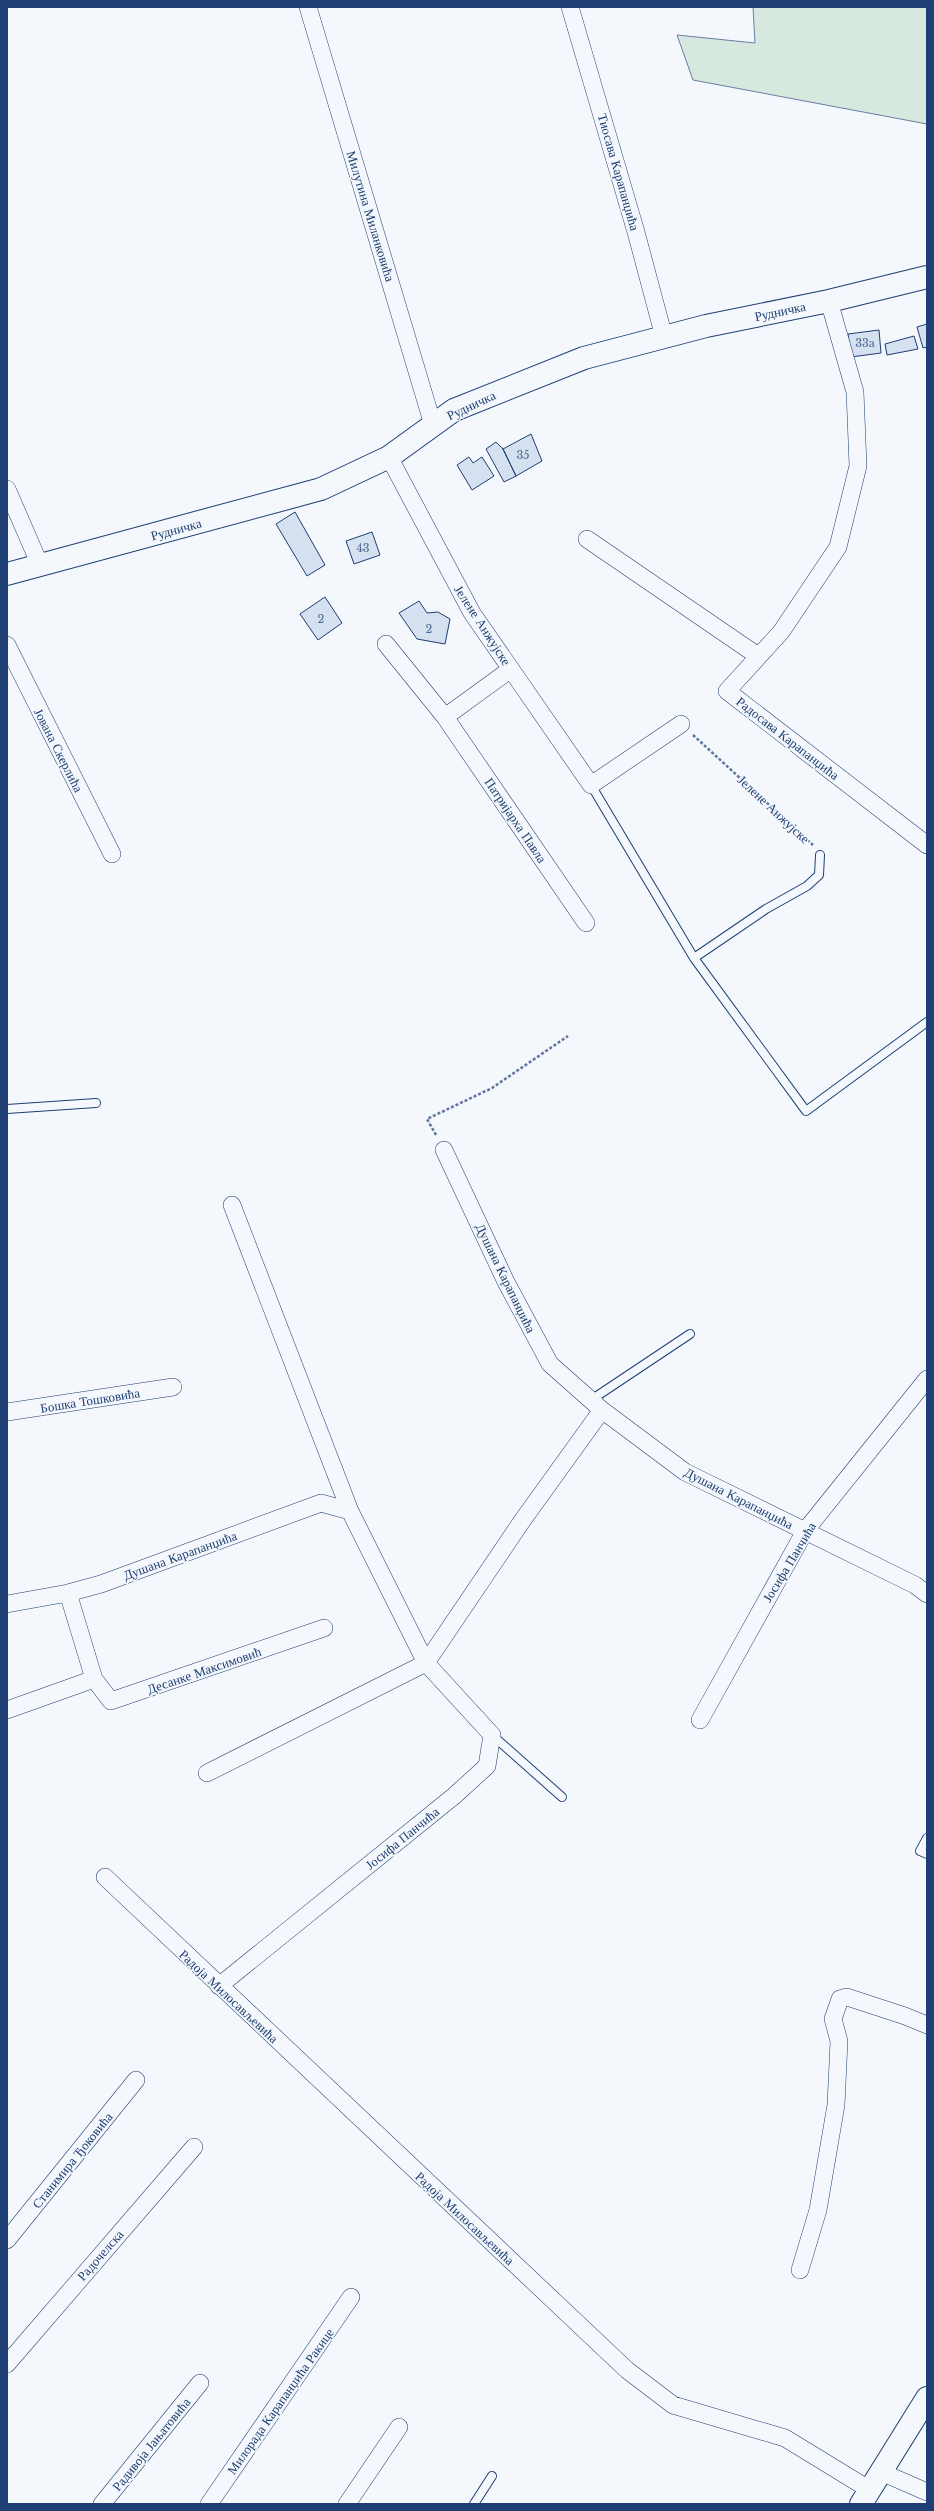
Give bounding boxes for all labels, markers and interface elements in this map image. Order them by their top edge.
street label: Тиосава Карапанџића [594,112,643,233]
street label: Милутина Миланковића [343,149,399,284]
street label: Рудничка [753,298,807,325]
house number: 33a [855,336,876,350]
street label: Рудничка [444,387,499,424]
house number: 35 [516,448,530,462]
street label: Рудничка [149,515,204,544]
house number: 43 [356,541,370,555]
street label: Јелене Анжујске [450,582,515,669]
house number: 2 [318,612,325,626]
house number: 2 [426,622,433,636]
street label: Радосава Карапанџића [733,693,843,784]
street label: Јована Скерлића [30,705,87,795]
street label: Јелене Анжујске [734,772,813,847]
street label: Патријарха Павла [481,774,550,866]
street label: Душана Карапанџића [472,1221,540,1336]
street label: Бошка Тошковића [39,1384,141,1417]
street label: Душана Карапанџића [682,1464,796,1533]
street label: Јосифа Панчића [759,1519,820,1605]
street label: Душана Карапанџића [121,1527,240,1584]
street label: Десанке Максимовић [145,1643,264,1698]
street label: Јосифа Панчића [362,1803,443,1873]
street label: Радоја Милосављевића [176,1946,282,2047]
street label: Станимира Ђоковића [28,2109,117,2212]
street label: Радоја Милосављевића [412,2168,518,2269]
street label: Радочелска [74,2226,127,2284]
street label: Милорада Карапанџића Ракице [223,2325,338,2478]
street label: Радивоја Јањатовића [109,2394,194,2494]

